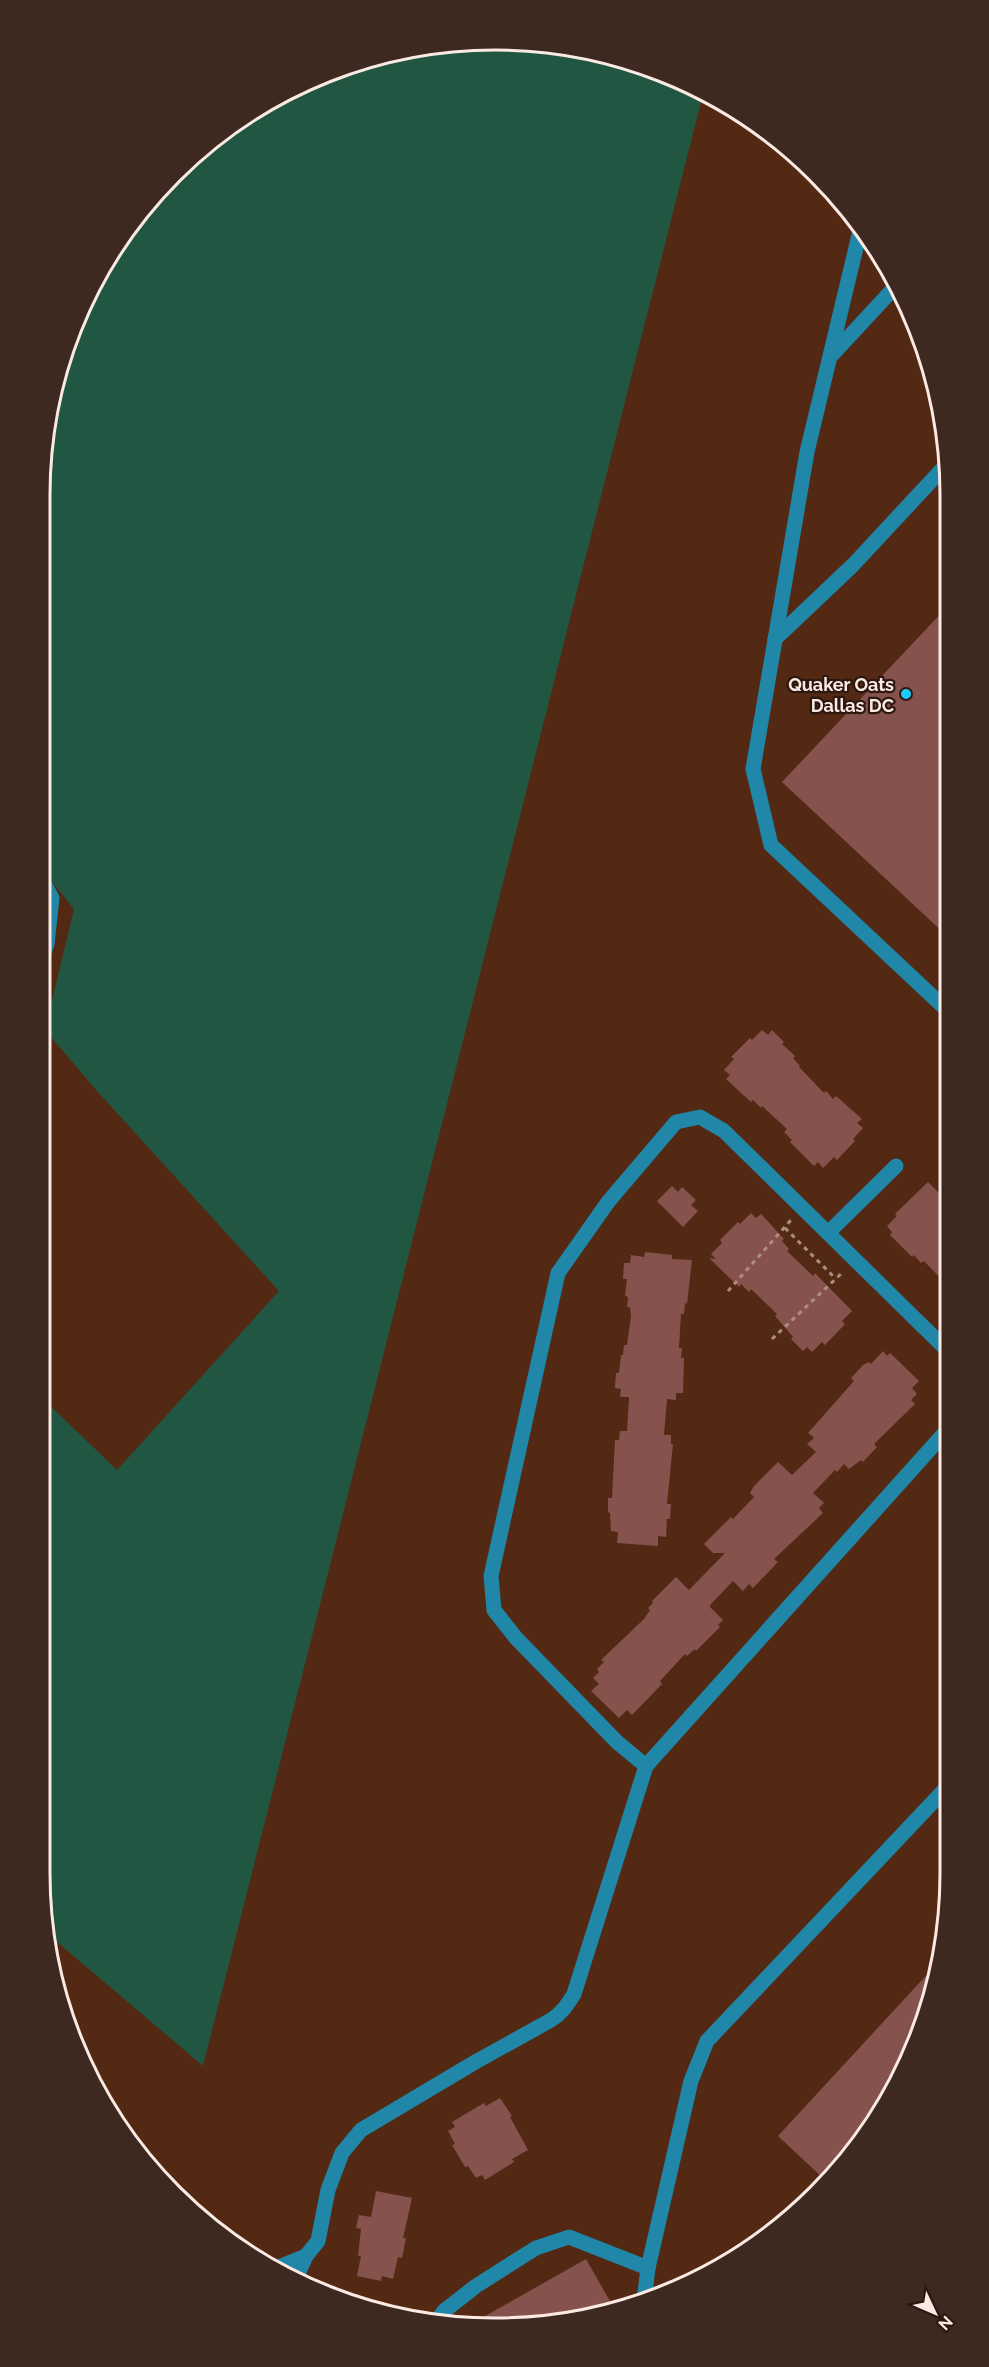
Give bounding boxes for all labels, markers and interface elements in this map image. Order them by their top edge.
place label: Quaker Oats Dallas DC [788,674,894,716]
marker: Quaker Oats Dallas DC [899,687,913,701]
north arrow [905,2283,965,2343]
text: N [934,2312,957,2334]

